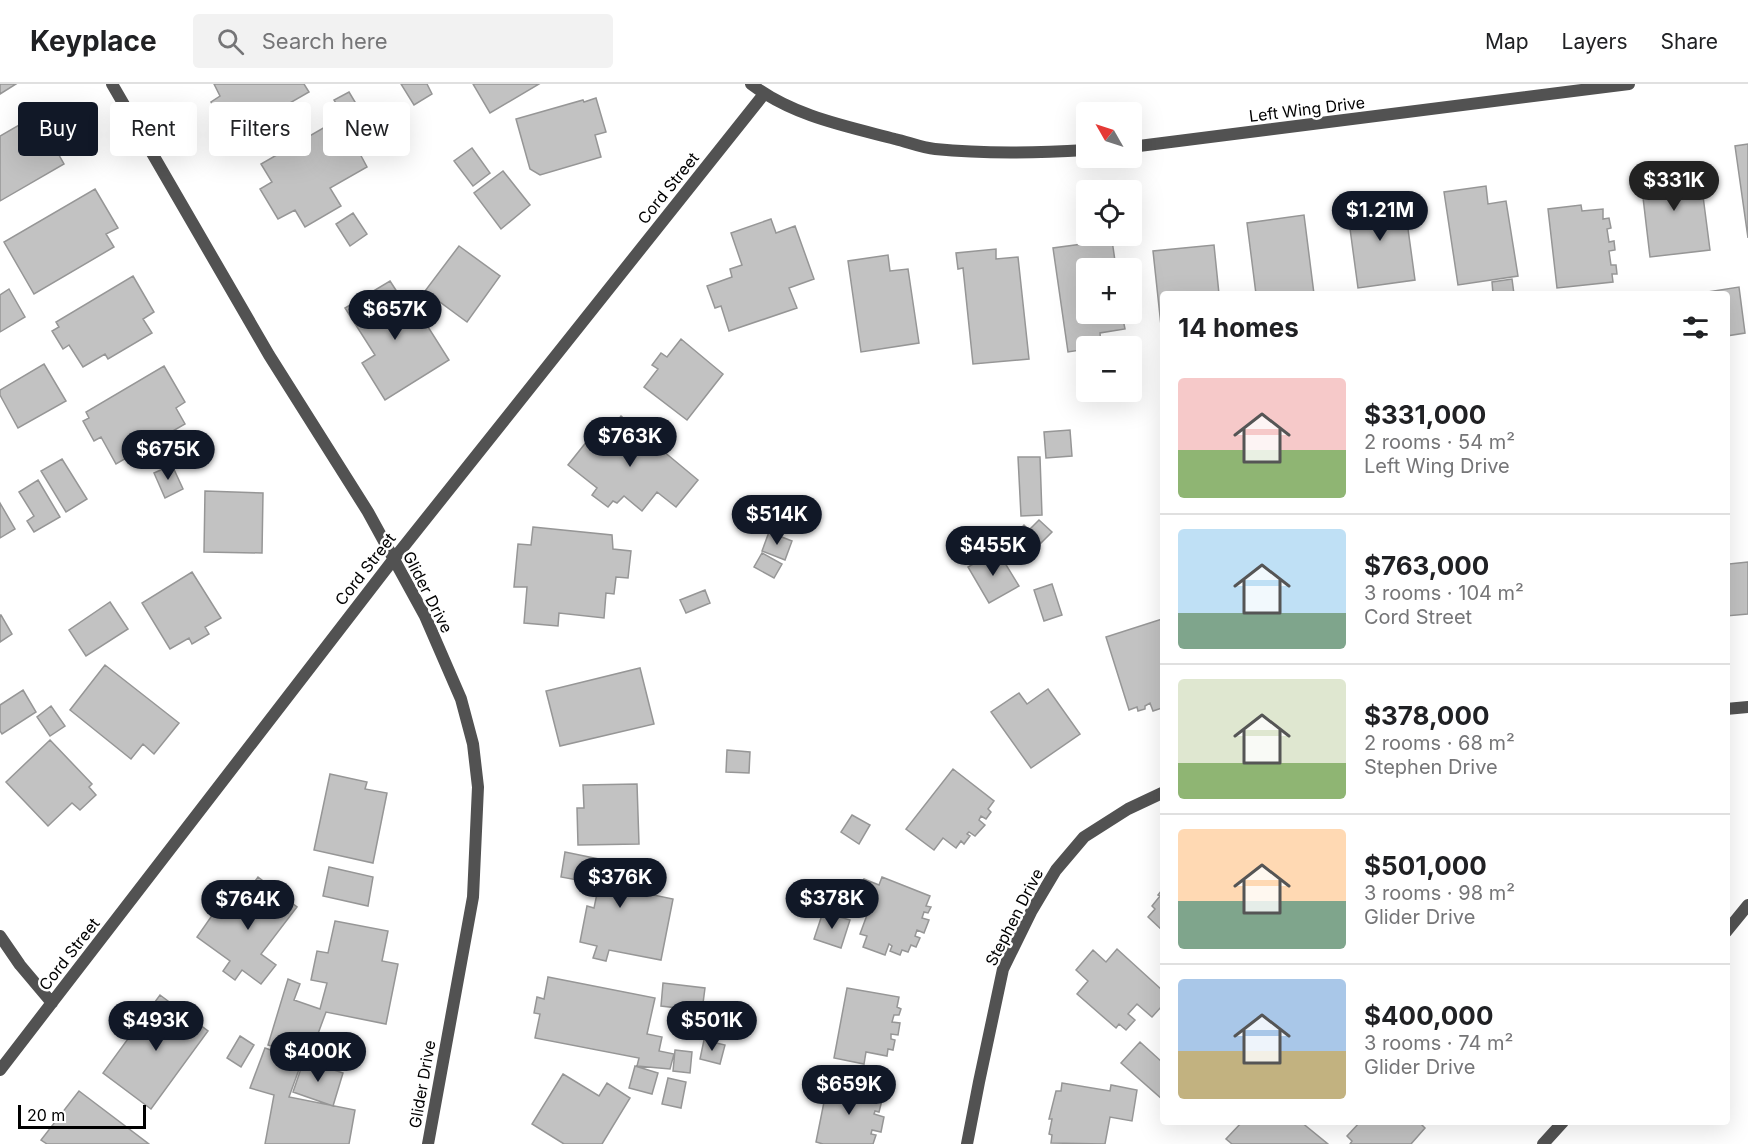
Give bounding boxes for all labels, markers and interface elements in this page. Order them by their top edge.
search box [193,14,613,68]
text: Keyplace [30,24,157,58]
icon: search [214,25,247,58]
text: Search here [262,28,388,54]
text: Map [1485,29,1529,54]
text: Layers [1562,29,1628,54]
text: Share [1661,29,1718,54]
street label: Left Wing Drive [1248,92,1366,126]
chip: Buy [18,102,98,156]
chip: Rent [110,102,197,156]
chip: Filters [209,102,311,156]
chip: New [323,102,410,156]
north arrow [1076,102,1142,168]
map controls [1076,102,1142,402]
street label: Cord Street [633,148,703,228]
pin: $331K [1632,161,1716,212]
text: $331K [1643,168,1705,192]
button: locate [1076,180,1142,246]
pin: $1.21M [1331,191,1429,242]
text: $1.21M [1346,198,1414,222]
button: + [1076,258,1142,324]
pin: $657K [353,290,437,341]
text: $657K [363,297,427,321]
icon: filters [1679,311,1712,344]
text: 14 homes [1178,312,1299,343]
button: − [1076,336,1142,402]
text: $331,000 [1364,399,1486,430]
icon: home [1226,402,1298,474]
pin: $763K [588,417,672,468]
text: $763K [598,424,662,448]
pin: $675K [126,430,210,481]
text: 2 rooms · 54 m² [1364,430,1515,454]
text: $675K [136,437,200,461]
text: Left Wing Drive [1364,454,1510,478]
pin: $514K [735,495,819,546]
text: $514K [746,502,808,526]
pin: $455K [951,526,1035,577]
street label: Cord Street [330,529,400,609]
text: $455K [960,533,1026,557]
street label: Glider Drive [399,548,457,636]
text: $763,000 [1364,550,1489,581]
icon: home [1226,553,1298,625]
text: 3 rooms · 104 m² [1364,581,1524,605]
text: Cord Street [1364,605,1472,629]
text: $378,000 [1364,700,1489,731]
icon: home [1226,703,1298,775]
text: 2 rooms · 68 m² [1364,731,1515,755]
text: Stephen Drive [1364,755,1498,779]
text: $501,000 [1364,850,1487,881]
icon: home [1226,853,1298,925]
pin: $376K [578,858,662,909]
text: $376K [588,865,652,889]
street label: Stephen Drive [981,865,1047,969]
pin: $378K [790,879,874,930]
pin: $764K [206,880,290,931]
text: 3 rooms · 98 m² [1364,881,1515,905]
text: $378K [800,886,864,910]
text: $764K [215,887,281,911]
text: Glider Drive [1364,905,1475,929]
street label: Cord Street [34,914,104,994]
text: $400,000 [1364,1000,1493,1031]
pin: $493K [114,1001,198,1052]
pin: $501K [670,1001,754,1052]
icon: home [1226,1003,1298,1075]
text: $493K [123,1008,189,1032]
text: $501K [681,1008,743,1032]
text: 3 rooms · 74 m² [1364,1031,1513,1055]
pin: $400K [276,1032,360,1083]
street label: Glider Drive [404,1038,440,1130]
text: $400K [284,1039,352,1063]
text: Glider Drive [1364,1055,1475,1079]
pin: $659K [807,1065,891,1116]
text: $659K [816,1072,882,1096]
scale bar [18,1102,146,1130]
text: 20 m [27,1105,65,1125]

